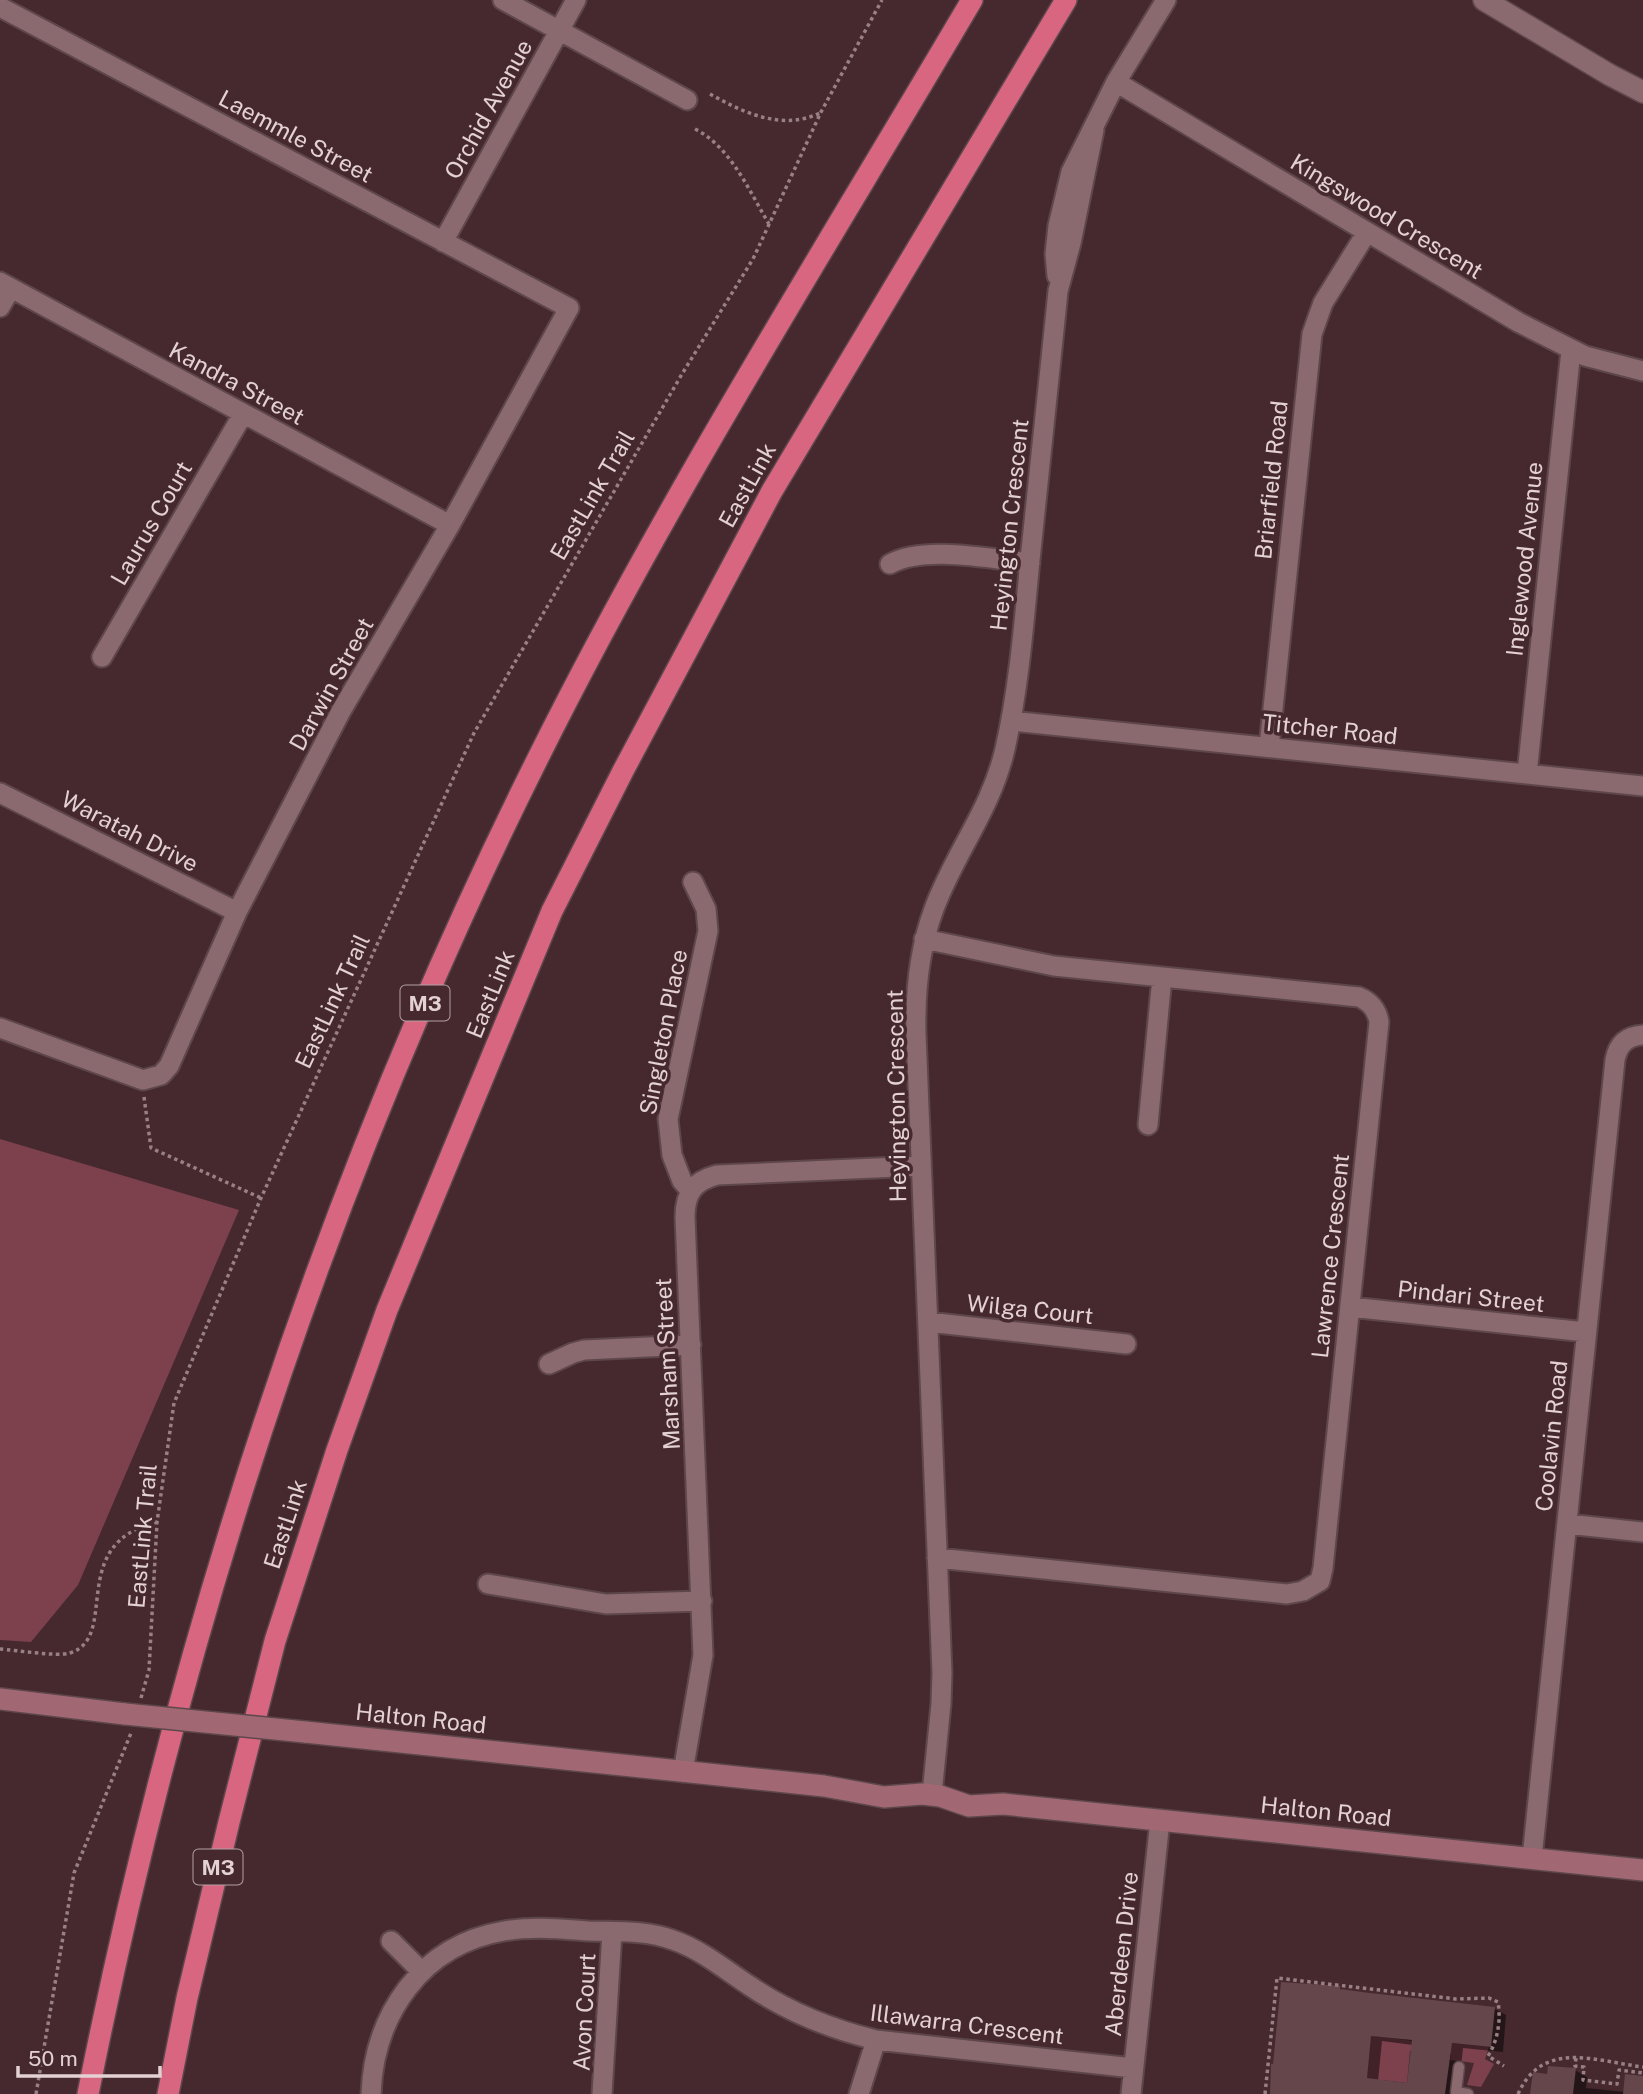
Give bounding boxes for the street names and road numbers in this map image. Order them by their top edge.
street label: Orchid Avenue [439,35,537,183]
street label: Laemmle Street [214,84,378,188]
street label: Kingswood Crescent [1286,148,1488,284]
street label: Kandra Street [165,336,309,430]
street label: Briarfield Road [1249,399,1293,561]
street label: Heyington Crescent [984,418,1034,632]
street label: EastLink Trail [544,425,640,565]
street label: EastLink [713,438,781,532]
street label: Laurus Court [105,456,197,590]
street label: Inglewood Avenue [1500,460,1548,658]
street label: Darwin Street [283,613,379,755]
street label: Titcher Road [1261,708,1399,750]
street label: Waratah Drive [57,785,203,877]
street label: EastLink Trail [289,930,375,1072]
street label: EastLink [460,946,520,1042]
street label: Singleton Place [634,947,692,1117]
road number: M3 [400,986,450,1020]
street label: Heyington Crescent [881,989,911,1203]
street label: Lawrence Crescent [1306,1152,1354,1360]
street label: Pindari Street [1396,1275,1546,1317]
street label: Marsham Street [649,1277,685,1451]
street label: Wilga Court [965,1289,1095,1329]
street label: Coolavin Road [1530,1359,1572,1513]
street label: EastLink Trail [122,1463,162,1609]
street label: EastLink [258,1476,312,1572]
street label: Halton Road [354,1698,488,1738]
street label: Halton Road [1259,1791,1393,1831]
road number: M3 [194,1850,242,1884]
street label: Aberdeen Drive [1099,1870,1143,2038]
street label: Avon Court [567,1952,601,2072]
street label: Illawarra Crescent [869,1999,1065,2049]

